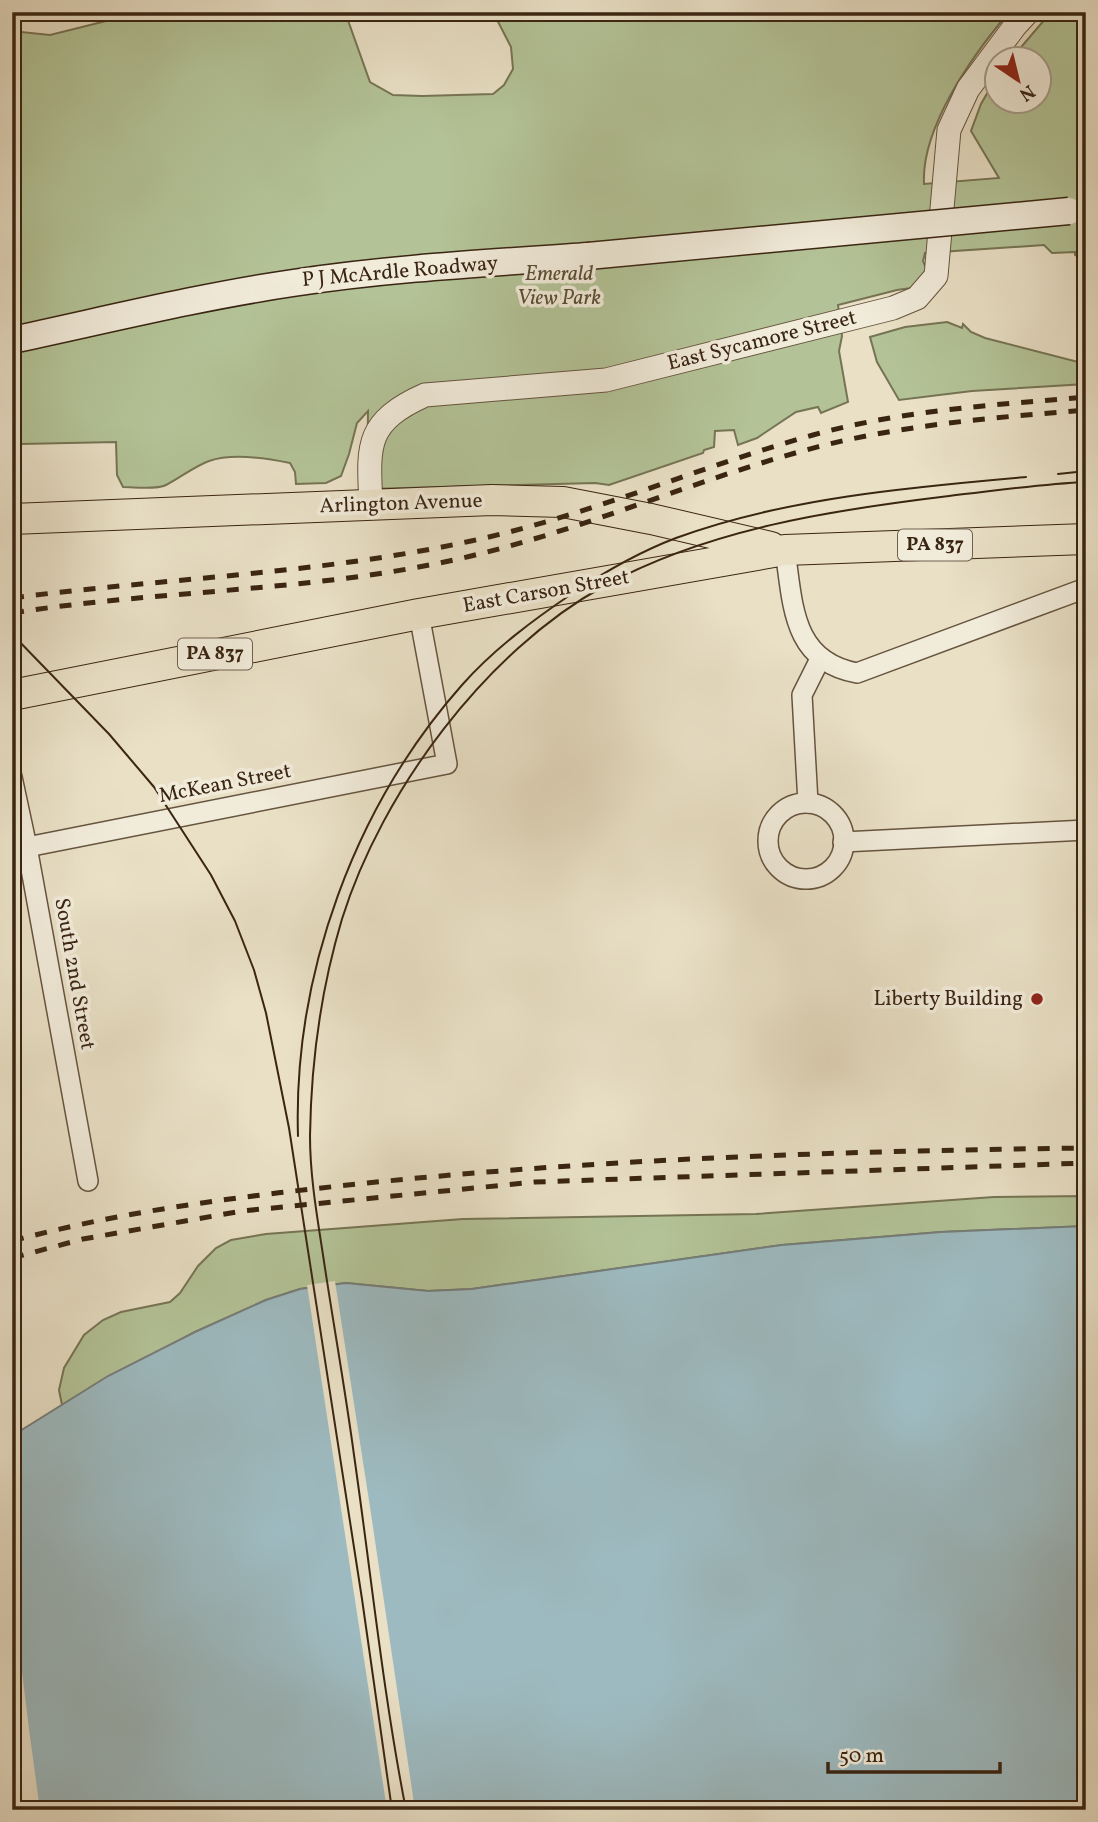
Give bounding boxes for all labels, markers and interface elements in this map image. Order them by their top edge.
north arrow [982,46,1052,116]
text: N [1013,78,1040,107]
street label: P J McArdle Roadway [301,249,500,295]
park label: Emerald View Park [517,260,601,313]
street label: East Sycamore Street [664,303,860,379]
street label: Arlington Avenue [319,487,483,521]
road number: PA 837 [898,530,972,560]
street label: East Carson Street [460,563,632,621]
road number: PA 837 [178,638,252,670]
street label: McKean Street [156,757,294,811]
street label: South 2nd Street [46,896,102,1052]
place label: Liberty Building [873,985,1023,1014]
marker: Liberty Building [1029,991,1045,1007]
scale bar [828,1731,1000,1775]
text: 50 m [839,1742,884,1771]

